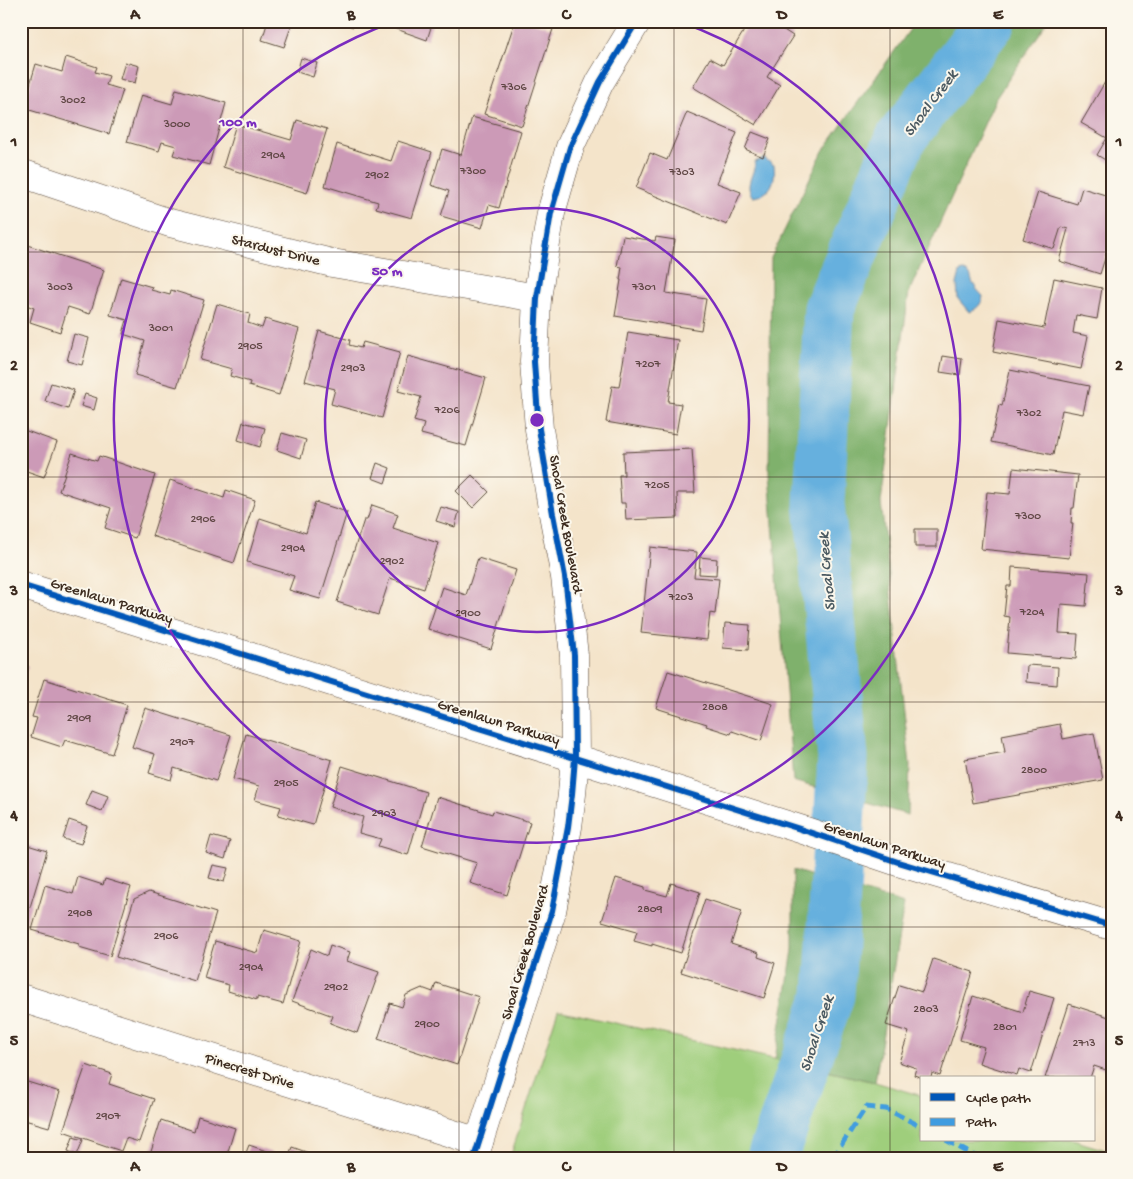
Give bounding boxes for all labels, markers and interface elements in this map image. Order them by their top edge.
text: A [129,7,141,26]
text: B [346,7,356,26]
text: C [561,7,572,26]
text: D [775,7,788,26]
text: E [993,7,1004,26]
water label: Shoal Creek [901,66,964,141]
house number: 7306 [500,81,528,95]
house number: 3002 [59,94,86,108]
text: 100 m [218,114,257,132]
house number: 3000 [163,118,191,132]
text: 1 [10,134,17,153]
text: 1 [1115,134,1122,153]
house number: 2904 [261,149,286,163]
house number: 7300 [459,165,486,179]
house number: 7303 [668,166,695,180]
house number: 2902 [365,169,389,183]
street label: Stardust Drive [229,231,322,271]
text: 50 m [372,263,403,281]
house number: 3003 [46,281,73,295]
house number: 7301 [631,281,656,295]
house number: 3001 [148,322,174,336]
house number: 2905 [237,340,263,354]
text: 2 [10,358,18,377]
house number: 7207 [634,358,661,372]
text: 2 [1115,358,1123,377]
house number: 2903 [341,362,365,376]
house number: 7206 [433,404,460,418]
house number: 7302 [1015,407,1042,421]
centre of rings [528,411,546,429]
street label: Shoal Creek Boulevard [544,454,586,596]
house number: 7205 [643,479,670,493]
house number: 7300 [1014,510,1041,524]
house number: 2906 [191,513,216,527]
water label: Shoal Creek [815,530,841,612]
house number: 2904 [281,542,306,556]
house number: 2902 [380,555,404,569]
street label: Greenlawn Parkway [48,575,175,629]
text: 3 [9,583,18,602]
text: 3 [1114,583,1123,602]
house number: 7203 [667,591,694,605]
house number: 7204 [1019,606,1045,620]
house number: 2900 [455,607,481,621]
street label: Greenlawn Parkway [435,696,562,750]
house number: 2808 [702,701,728,715]
house number: 2909 [67,712,91,726]
house number: 2907 [170,736,195,750]
house number: 2800 [1021,764,1047,778]
house number: 2905 [273,777,299,791]
house number: 2903 [372,807,396,821]
text: 4 [9,808,18,827]
text: 4 [1114,808,1123,827]
street label: Greenlawn Parkway [821,818,948,874]
street label: Shoal Creek Boulevard [498,882,554,1022]
house number: 2809 [637,903,663,917]
house number: 2908 [67,907,93,921]
house number: 2906 [154,930,179,944]
house number: 2904 [239,961,264,975]
house number: 2902 [324,981,348,995]
water label: Shoal Creek [797,992,840,1074]
house number: 2803 [913,1003,939,1017]
house number: 2900 [414,1018,440,1032]
house number: 2801 [993,1021,1017,1035]
text: 5 [10,1033,19,1052]
text: 5 [1115,1033,1124,1052]
house number: 2713 [1072,1037,1096,1051]
street label: Pinecrest Drive [202,1049,296,1094]
legend [920,1076,1096,1142]
text: Cycle path [966,1090,1031,1108]
house number: 2907 [96,1110,121,1124]
text: Path [965,1114,997,1132]
text: A [129,1159,141,1178]
text: B [346,1159,356,1178]
text: C [561,1159,572,1178]
text: D [775,1159,788,1178]
text: E [993,1159,1004,1178]

